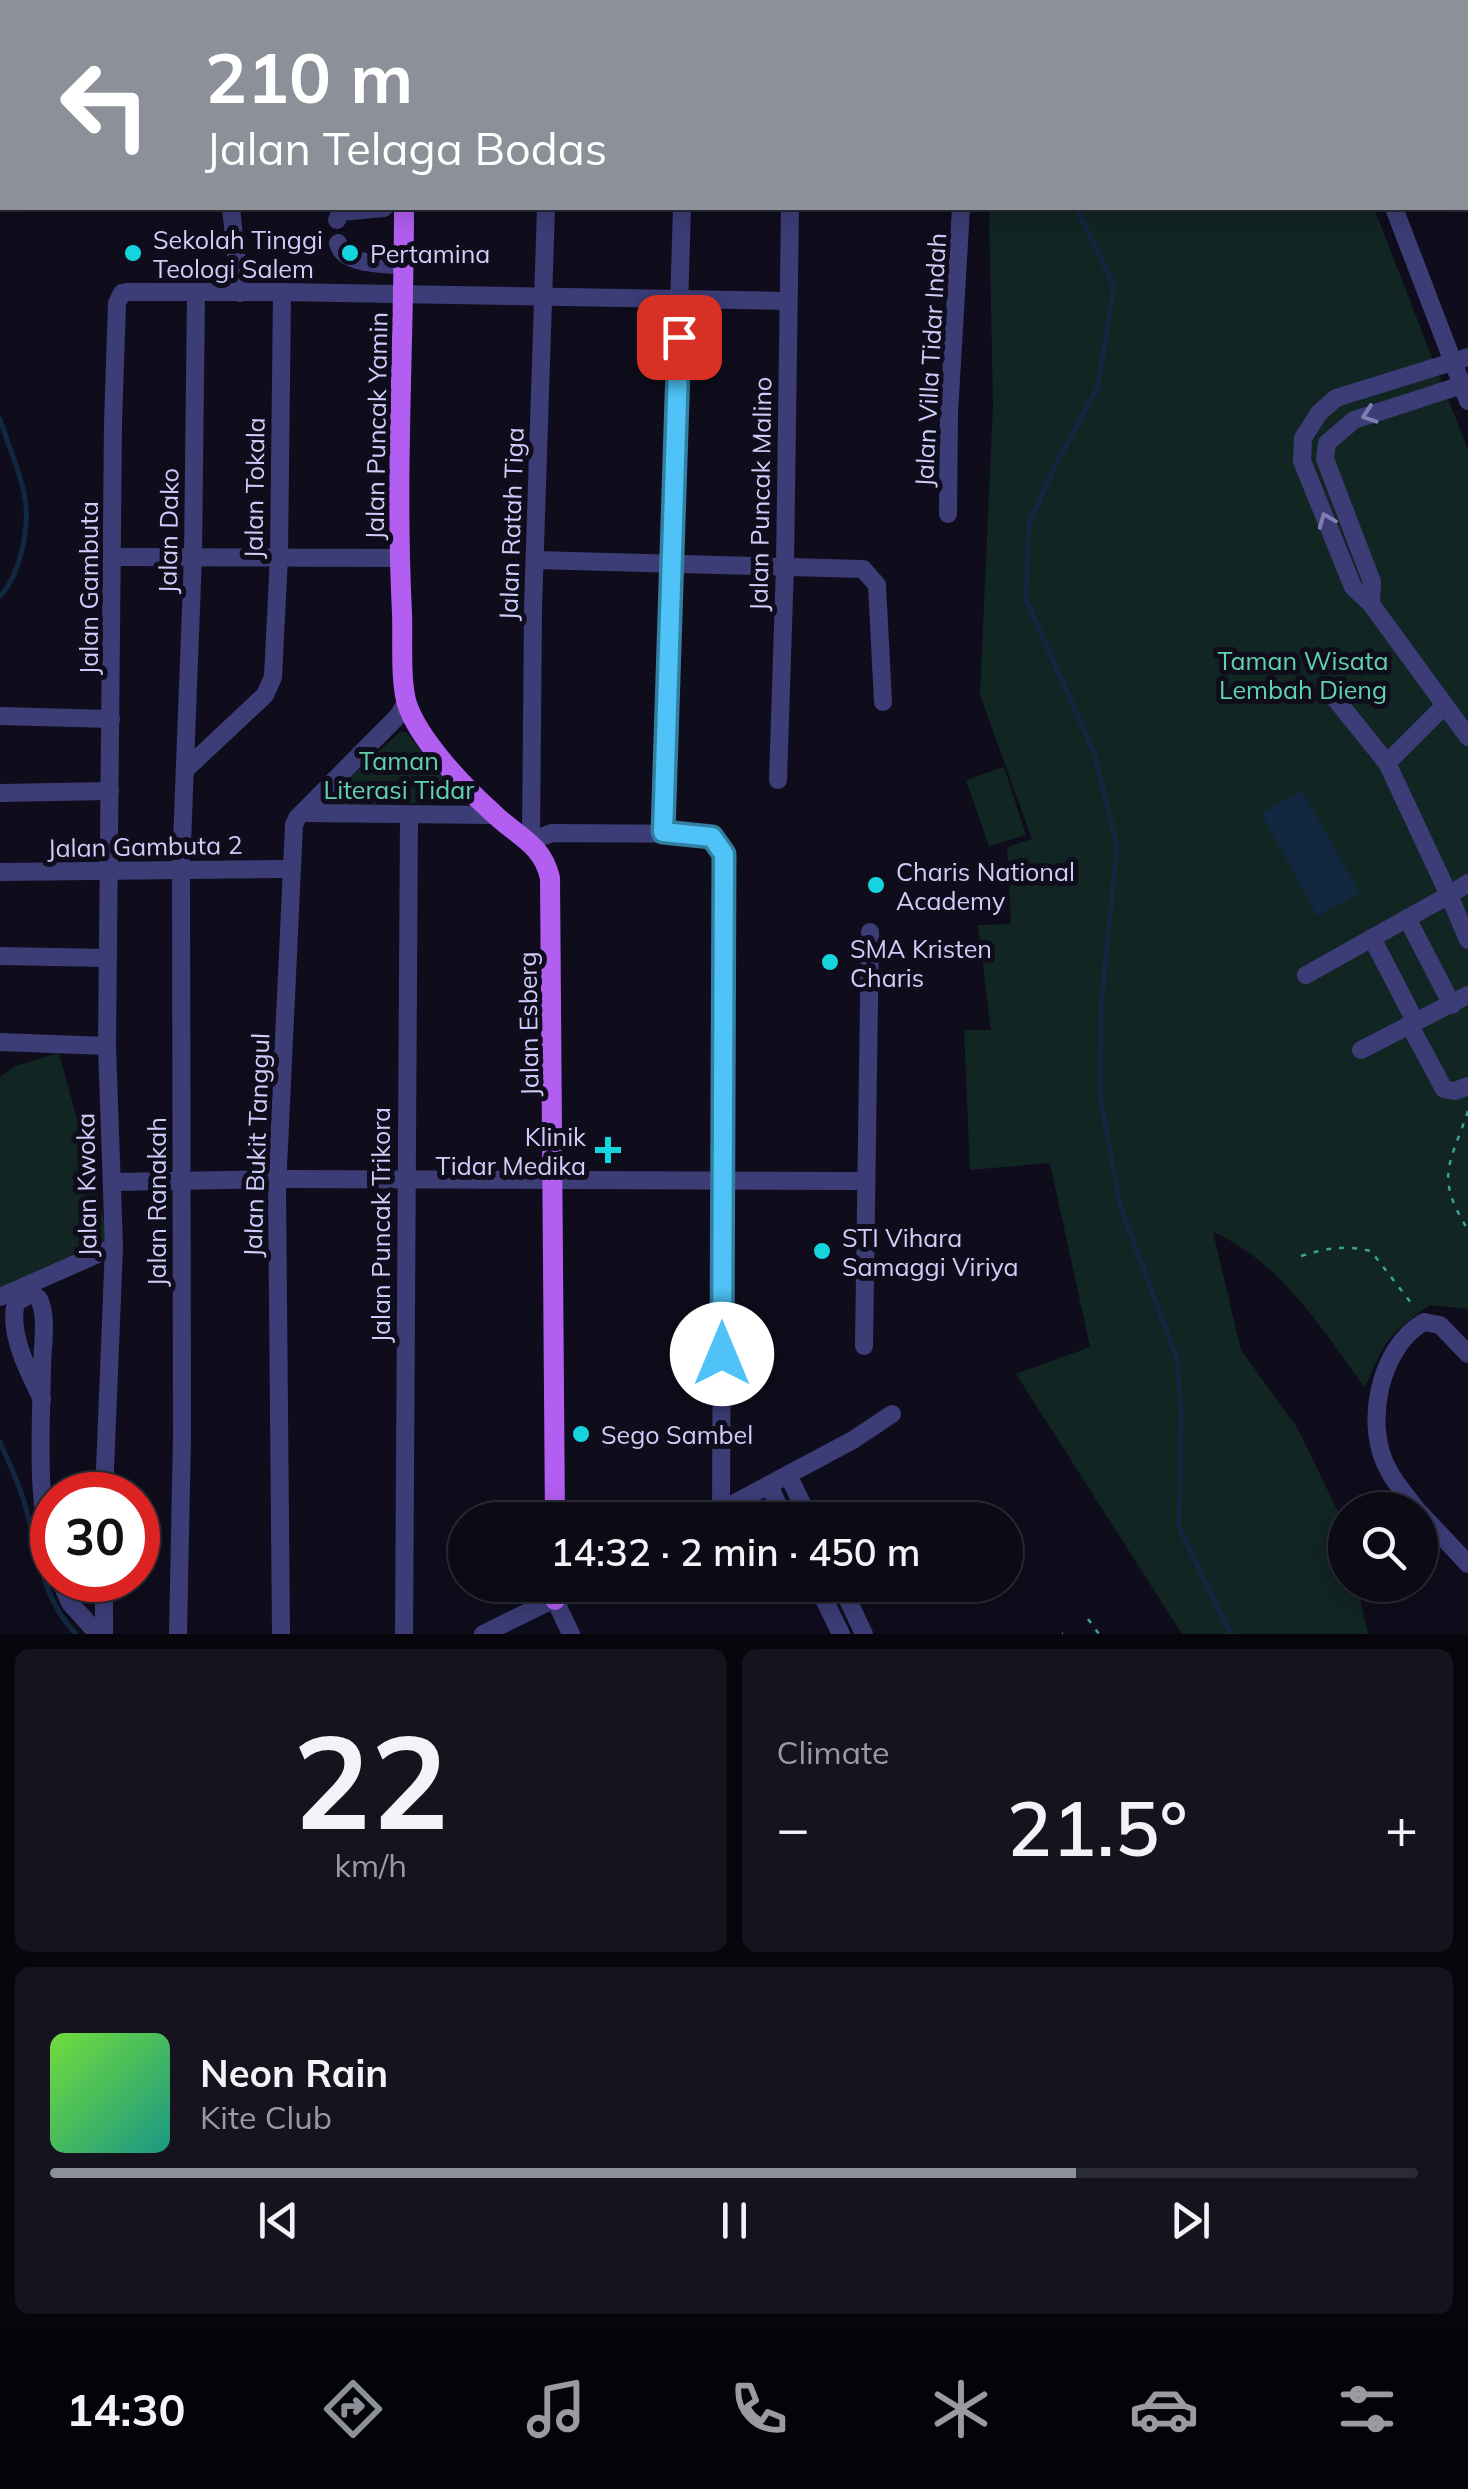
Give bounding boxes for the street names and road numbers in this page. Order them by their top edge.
street label: Jalan Villa Tidar Indah [908,232,952,488]
street label: Jalan Puncak Yamin [359,312,393,540]
street label: Jalan Puncak Malino [742,376,778,612]
street label: Jalan Tokala [237,417,271,559]
street label: Jalan Ratah Tiga [492,427,530,621]
street label: Jalan Dako [151,468,185,594]
street label: Jalan Gambuta [73,501,104,675]
street label: Jalan Gambuta 2 [47,829,243,863]
street label: Jalan Esberg [511,951,545,1097]
street label: Jalan Bukit Tanggul [237,1032,275,1258]
street label: Jalan Puncak Trikora [365,1107,396,1343]
street label: Jalan Kwoka [69,1113,103,1257]
street label: Jalan Ranakah [141,1117,172,1287]

